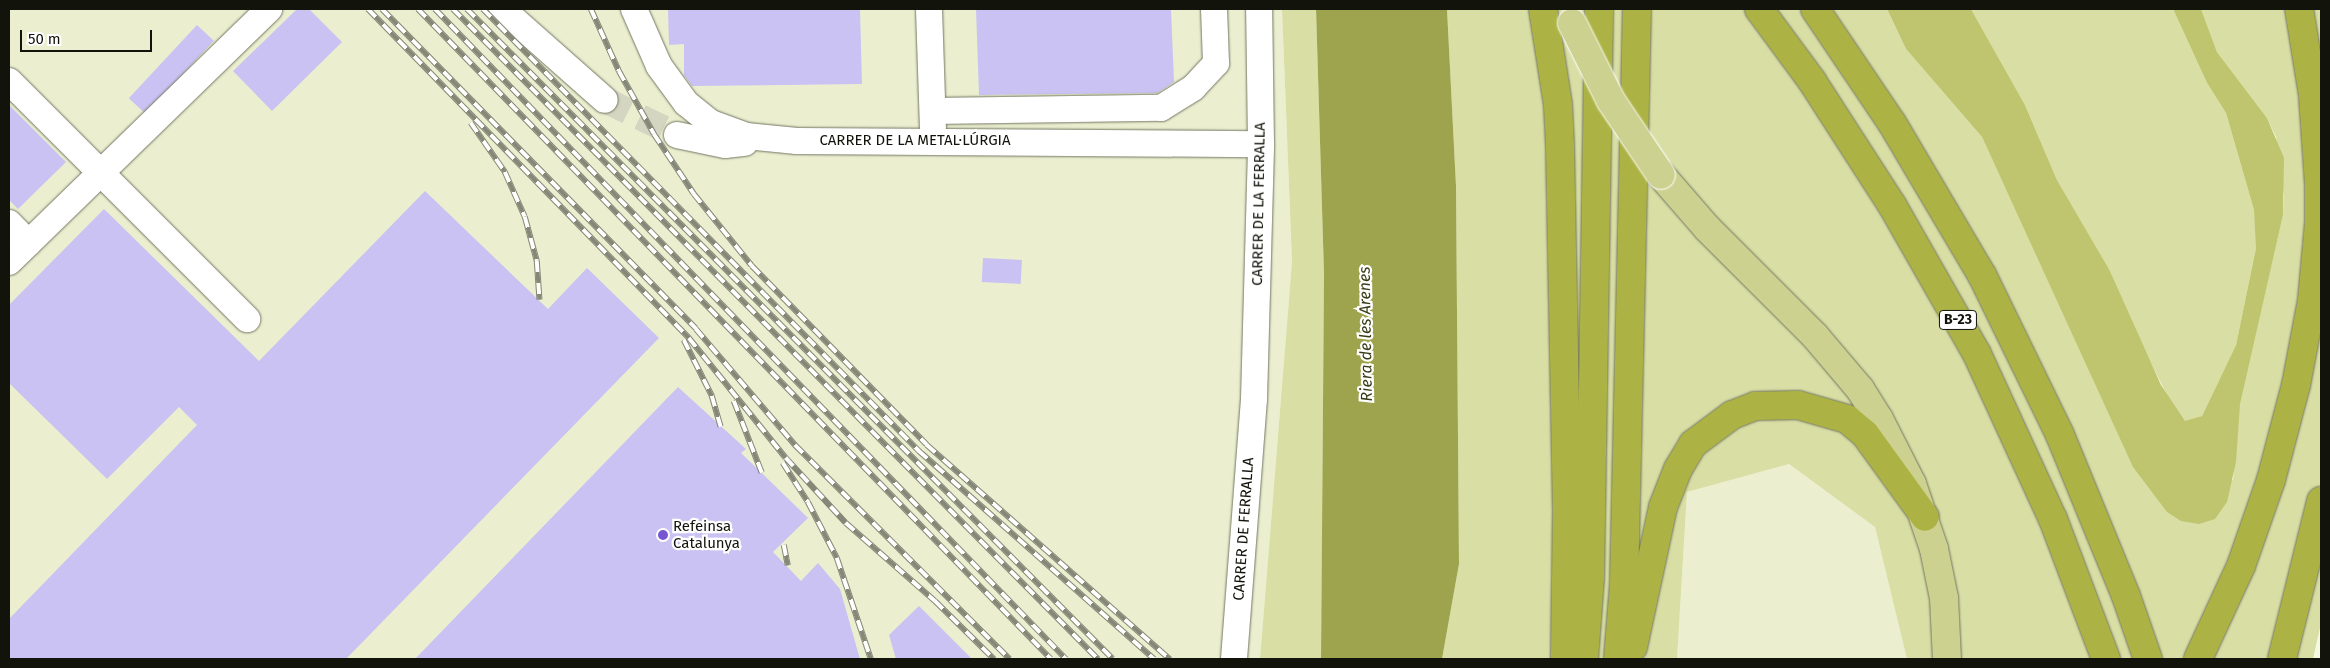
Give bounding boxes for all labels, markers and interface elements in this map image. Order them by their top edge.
scale bar [22,20,155,52]
text: 50 m [28,30,61,48]
street label: CARRER DE LA FERRALLA [1249,122,1269,286]
street label: CARRER DE LA METAL·LÚRGIA [819,132,1011,150]
water label: Riera de les Arenes [1355,266,1377,402]
road number: B-23 [1938,308,1978,332]
street label: CARRER DE FERRALLA [1230,457,1258,601]
place label: Refeinsa Catalunya [673,517,740,552]
marker: Refeinsa Catalunya [657,529,669,541]

